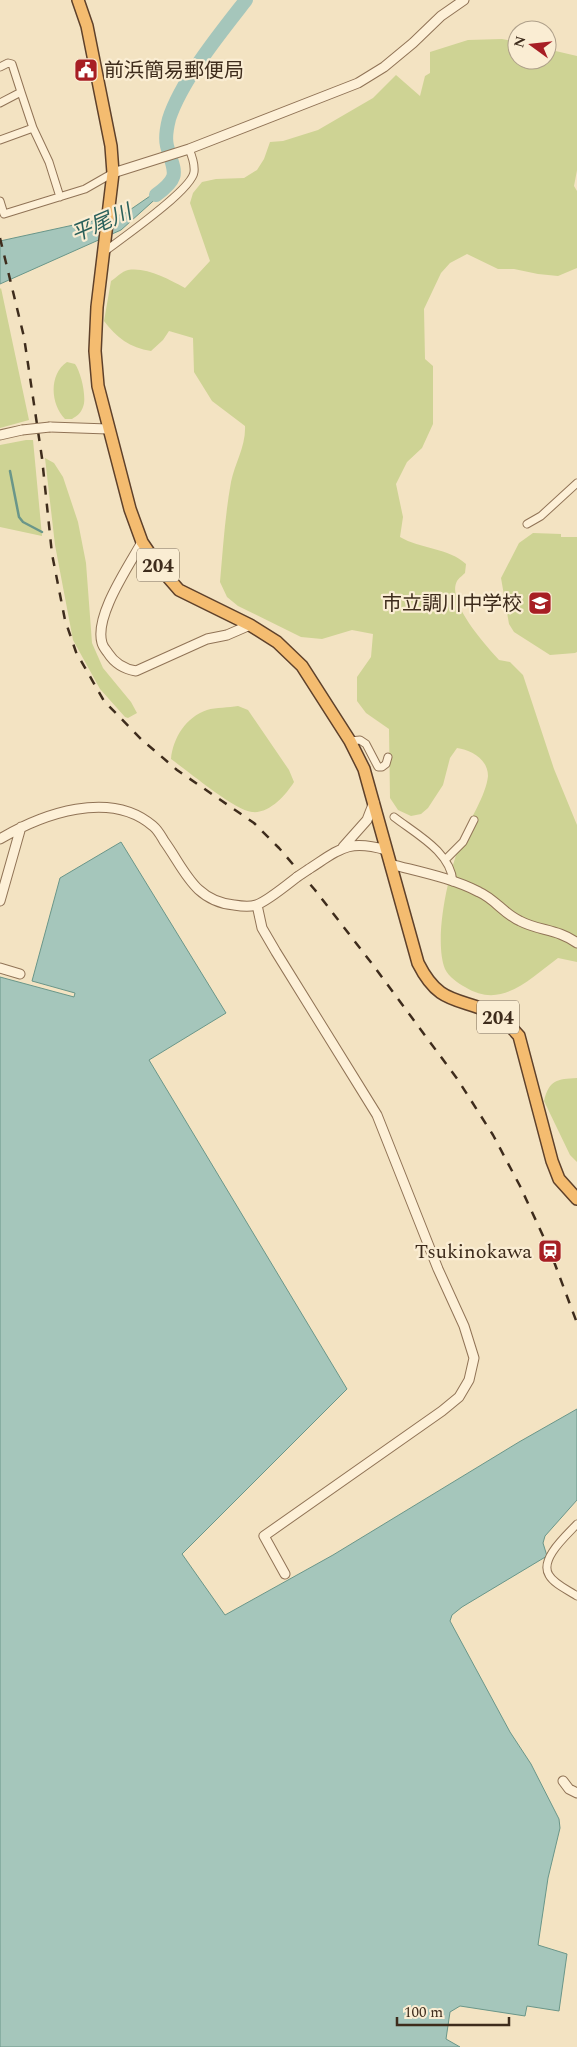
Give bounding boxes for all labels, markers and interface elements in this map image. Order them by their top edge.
north arrow [507,20,557,70]
text: N [508,34,532,50]
place label: 前浜簡易郵便局 [104,56,244,86]
public building icon: 前浜簡易郵便局 [73,57,99,83]
water label: 平尾川 [66,196,138,251]
road number: 204 [137,548,179,582]
place label: 市立調川中学校 [382,589,522,619]
school or university icon: 市立調川中学校 [527,590,553,616]
road number: 204 [477,1000,519,1034]
place label: Tsukinokawa [415,1237,532,1267]
station icon: Tsukinokawa [537,1238,563,1264]
scale bar [397,1994,510,2026]
text: 100 m [404,2001,443,2024]

